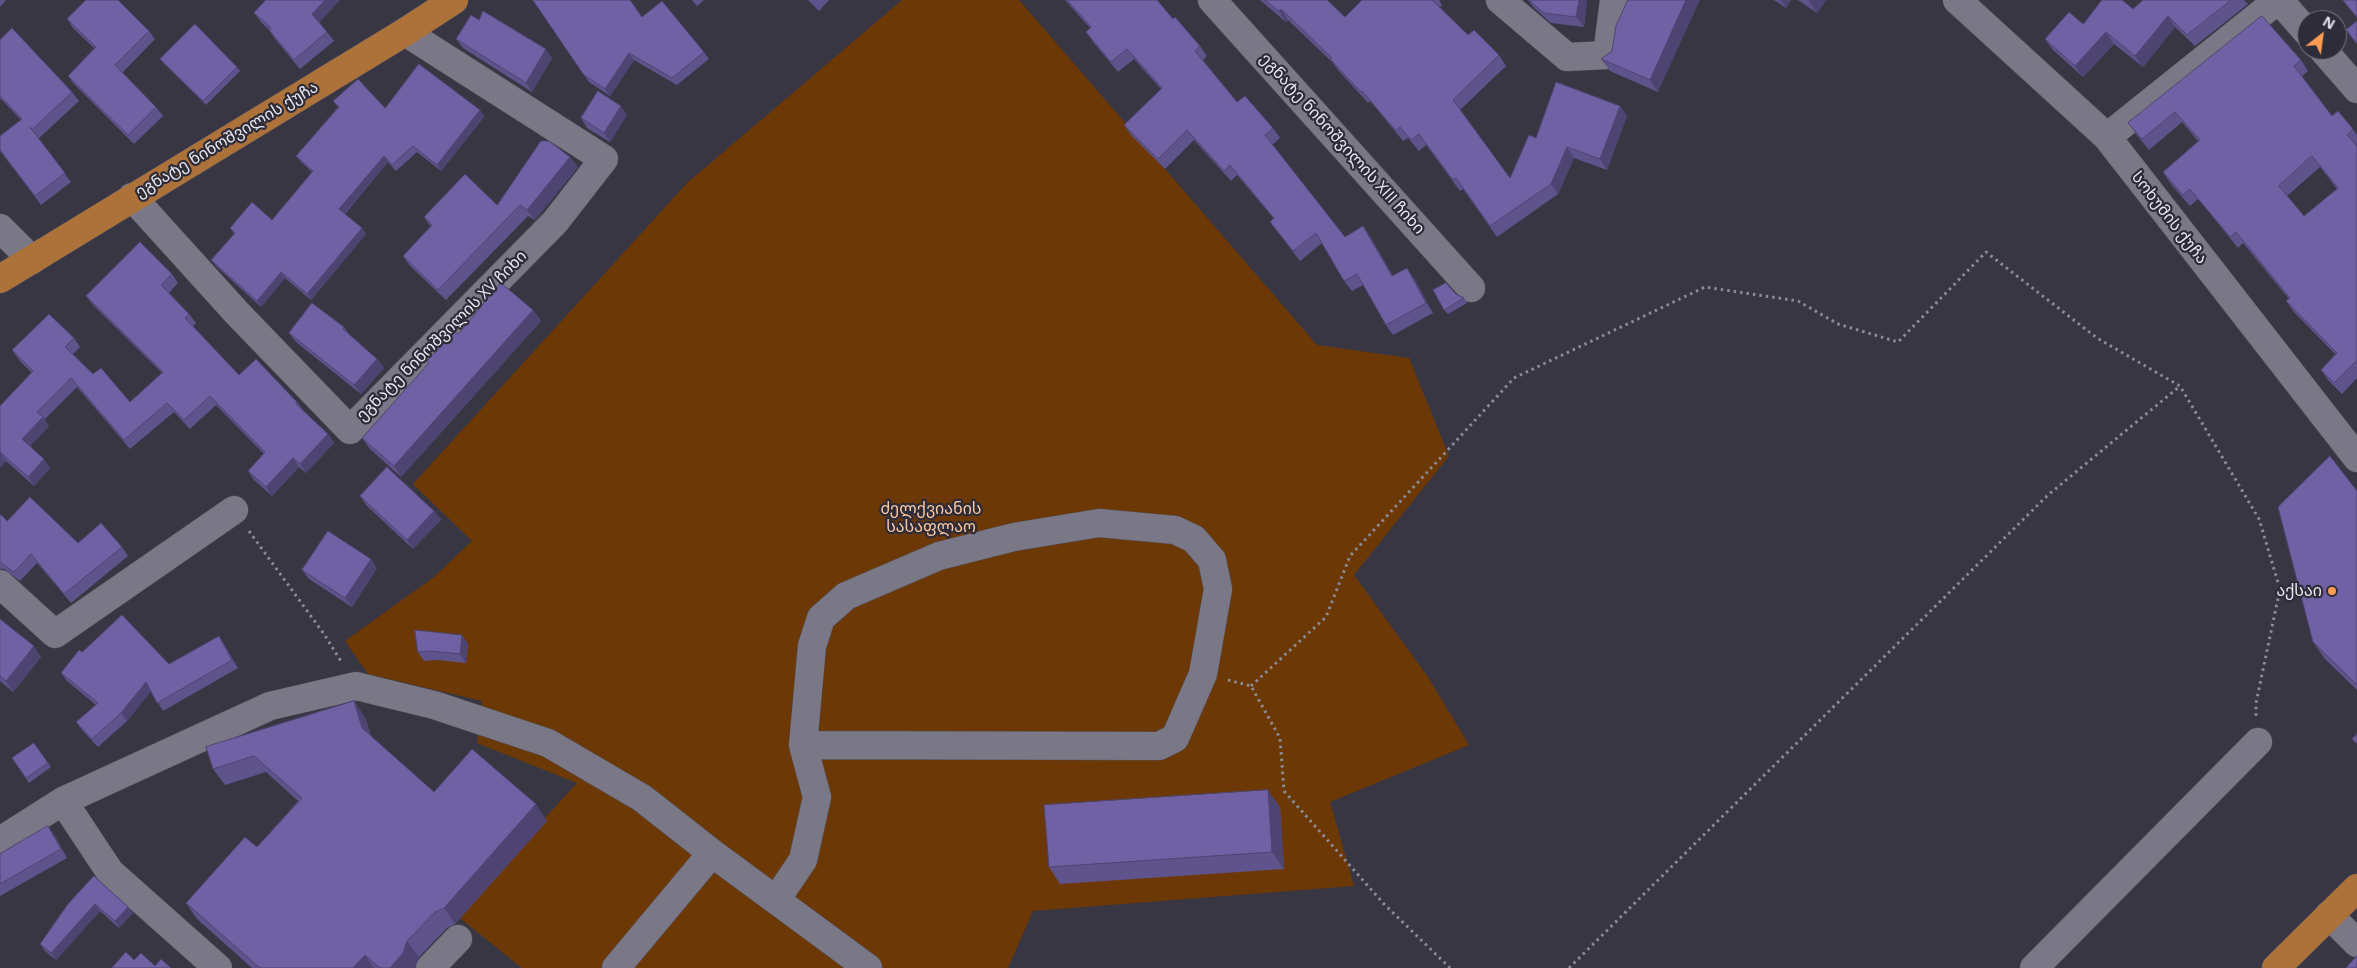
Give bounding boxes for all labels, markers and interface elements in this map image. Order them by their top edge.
north arrow [2297,10,2347,60]
text: N [2320,11,2339,34]
street label: ეგნატე ნინოშვილის XIII ჩიხი [1256,50,1428,238]
street label: ეგნატე ნინოშვილის ქუჩა [132,78,322,202]
street label: სოხუმის ქუჩა [2127,168,2211,268]
street label: ეგნატე ნინოშვილის XV ჩიხი [353,247,531,425]
park label: ძელქვიანის სასაფლაო [880,499,982,537]
place label: აქსაი [2276,581,2322,601]
marker: აქსაი [2326,585,2338,597]

